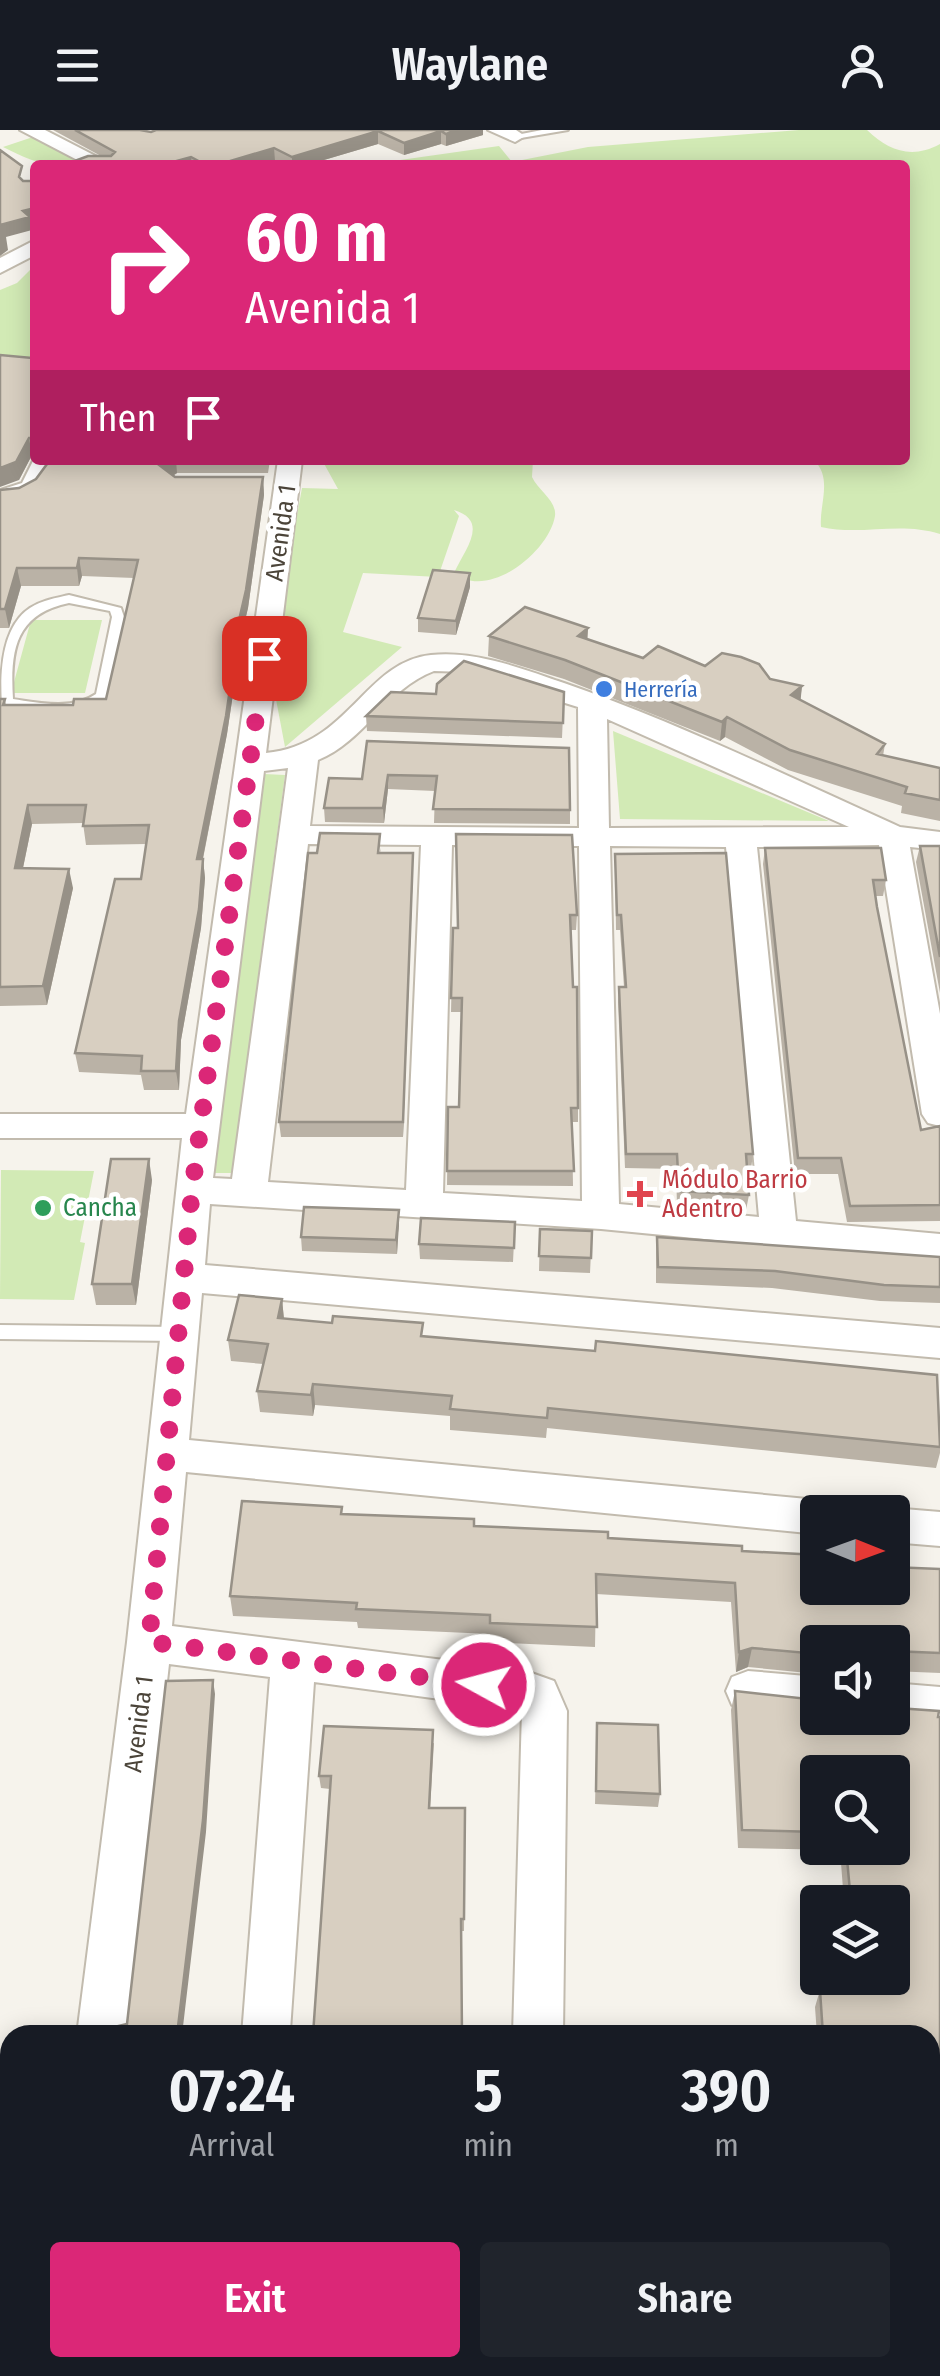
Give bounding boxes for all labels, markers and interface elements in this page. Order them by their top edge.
icon: menu [50,38,105,93]
text: Waylane [392,38,548,92]
icon: person [835,38,890,93]
text: 60 m [245,196,388,280]
icon: right [80,200,210,330]
text: Avenida 1 [245,281,420,335]
icon: arrive [176,390,231,445]
text: Then [80,395,156,441]
street label: Avenida 1 [259,483,303,583]
pin [222,616,307,701]
icon: arrive [237,631,292,686]
place label: Herrería [624,676,698,703]
marker: Herrería [593,678,615,700]
place label: Módulo Barrio Adentro [662,1165,808,1224]
marker: Módulo Barrio Adentro [627,1181,653,1207]
place label: Cancha [63,1193,137,1223]
marker: Cancha [32,1197,54,1219]
north arrow [800,1495,910,1605]
map controls [800,1495,910,1995]
button: sound [800,1625,910,1735]
position arrow [432,1633,536,1737]
street label: Avenida 1 [118,1674,160,1774]
button: search [800,1755,910,1865]
button: layers [800,1885,910,1995]
text: 07:24 [168,2055,295,2127]
text: 5 [474,2055,503,2127]
text: 390 [681,2055,772,2127]
text: Arrival [189,2126,274,2164]
text: min [463,2126,513,2164]
text: m [714,2126,739,2164]
button: Exit [50,2242,460,2357]
button: Share [480,2242,890,2357]

